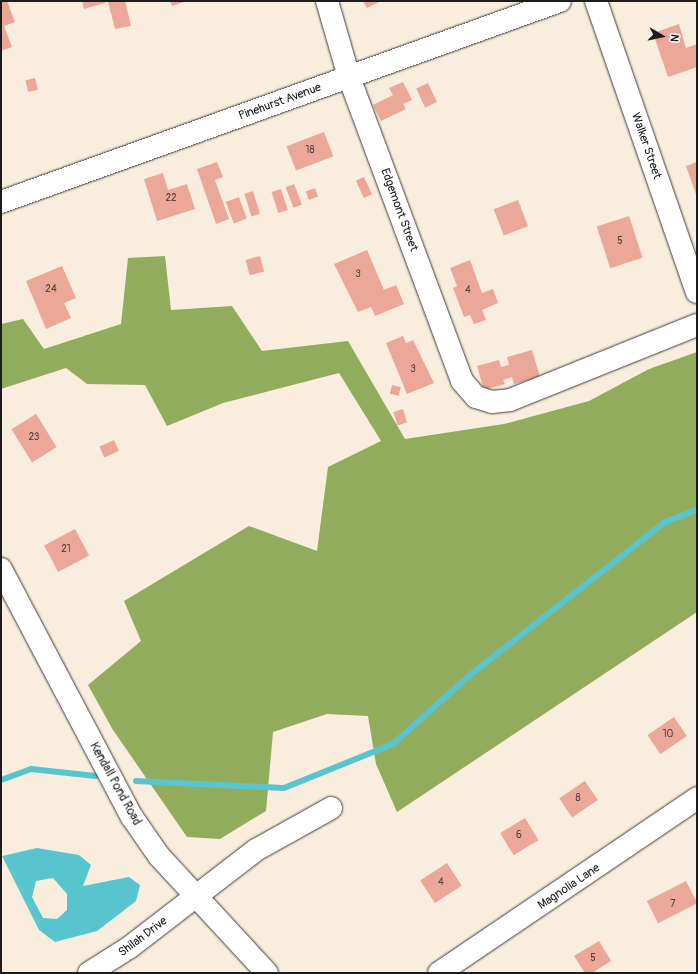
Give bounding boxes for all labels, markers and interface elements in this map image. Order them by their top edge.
north arrow [642,16,682,56]
text: N [667,33,681,43]
street label: Pinehurst Avenue [237,80,323,124]
street label: Walker Street [628,111,664,181]
house number: 18 [306,145,314,157]
street label: Edgemont Street [377,166,421,254]
house number: 22 [165,193,177,205]
house number: 5 [617,236,623,248]
house number: 3 [355,269,361,281]
house number: 24 [45,284,57,296]
house number: 4 [465,285,471,297]
house number: 3 [410,364,416,376]
house number: 23 [29,432,39,444]
house number: 21 [61,544,71,556]
house number: 10 [663,729,673,741]
street label: Kendall Pond Road [86,740,144,828]
house number: 8 [575,793,581,805]
house number: 6 [516,830,522,842]
street label: Magnolia Lane [535,861,603,913]
house number: 4 [438,877,444,889]
house number: 7 [670,899,676,911]
street label: Shilah Drive [116,914,170,960]
house number: 5 [590,953,596,965]

